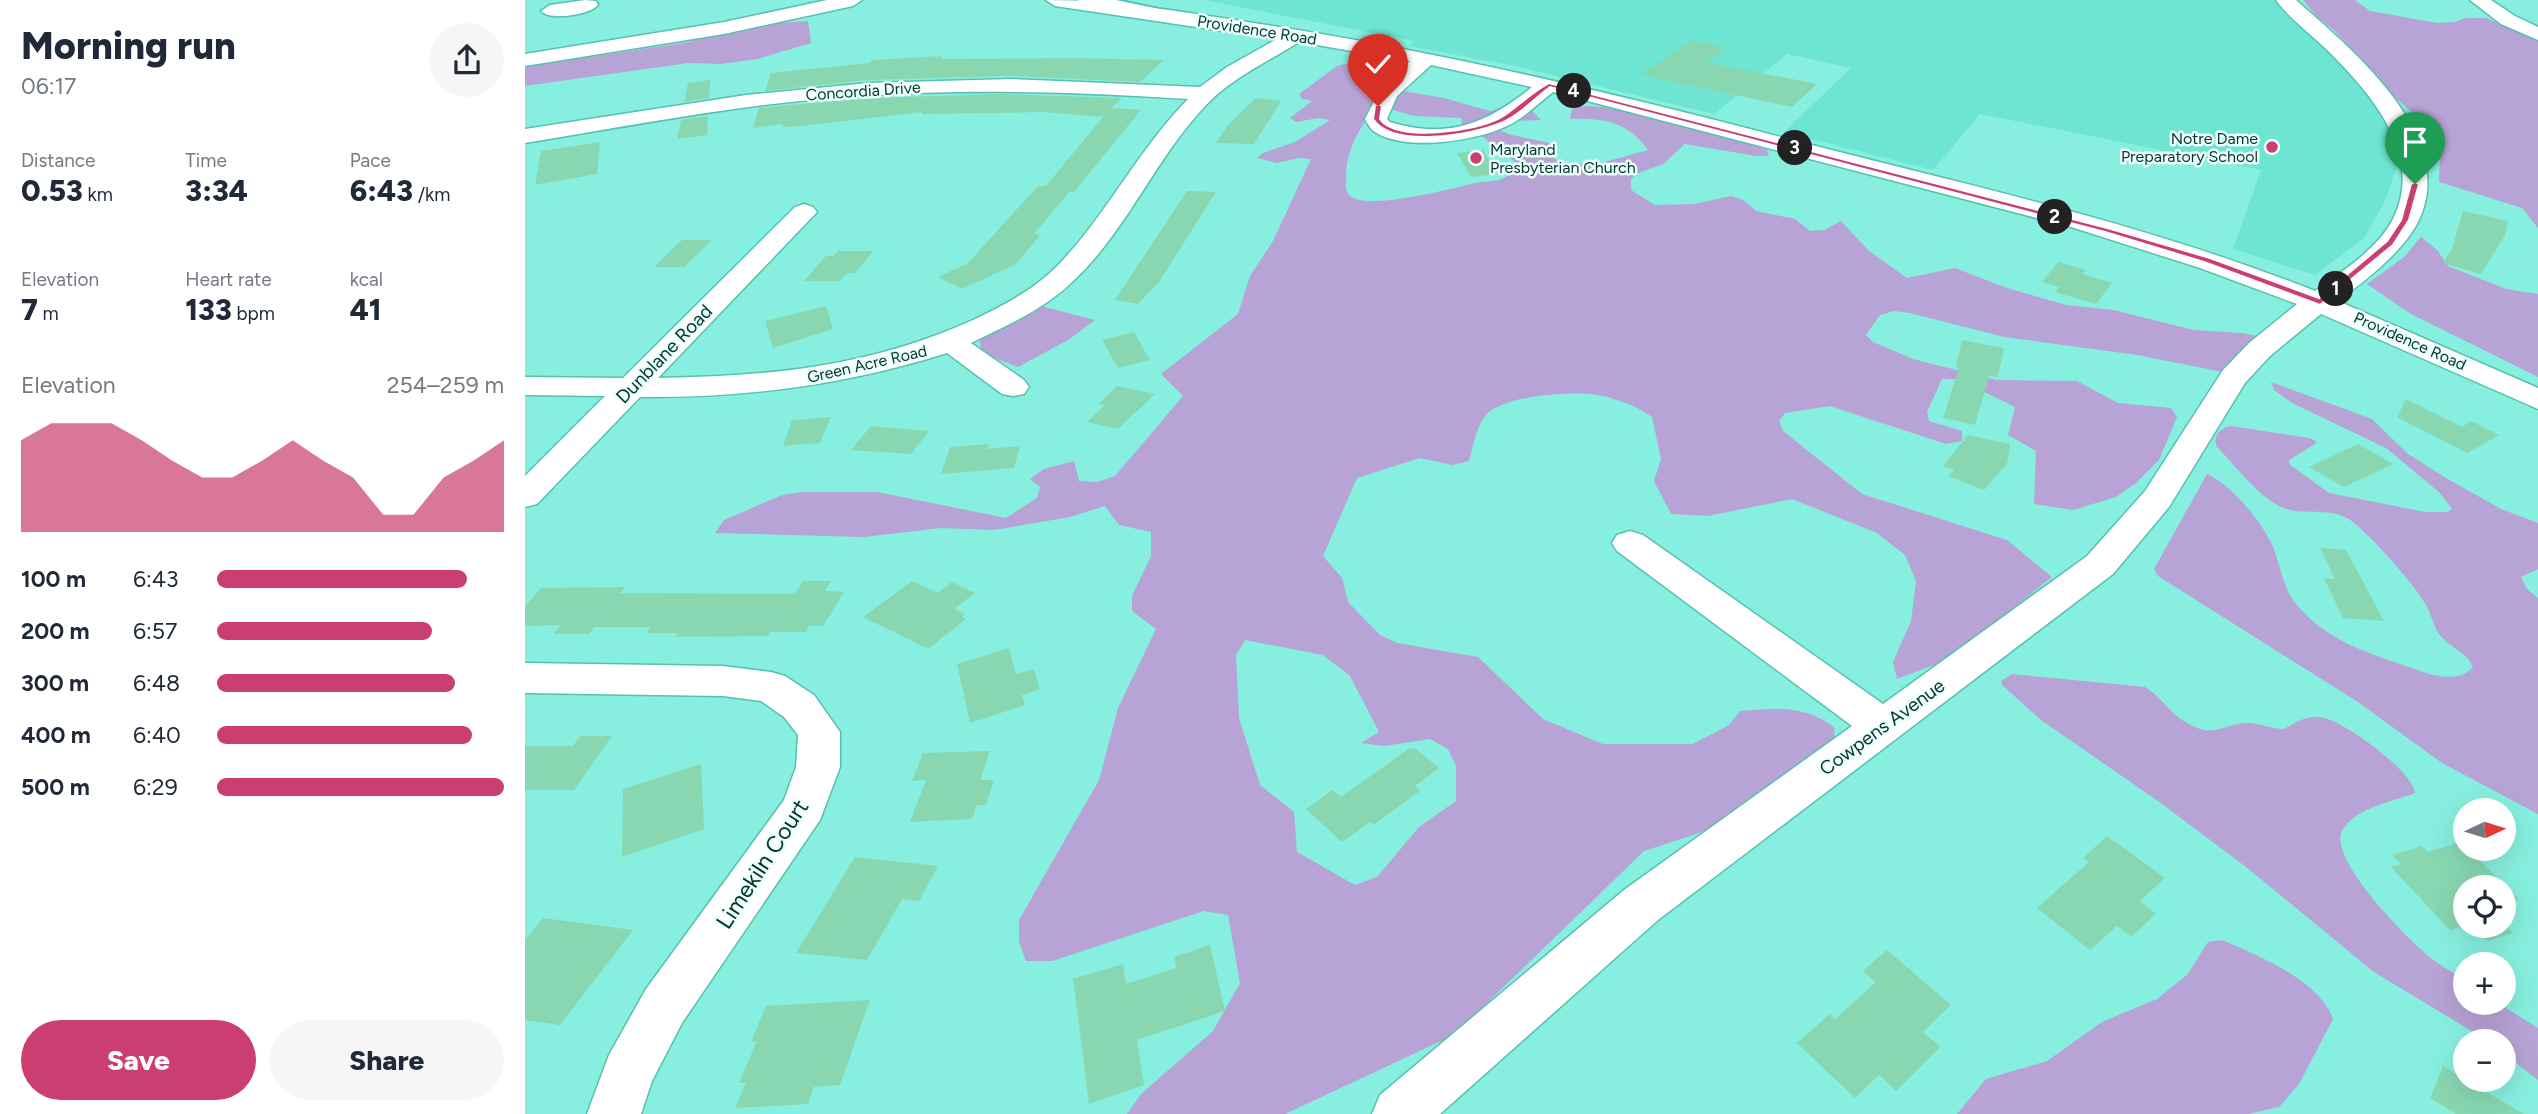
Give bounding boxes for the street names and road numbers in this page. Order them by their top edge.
street label: Providence Road [1196,11,1318,49]
street label: Concordia Drive [805,77,921,104]
street label: Dunblane Road [611,300,717,408]
street label: Providence Road [2351,308,2469,374]
street label: Green Acre Road [805,341,929,387]
street label: Cowpens Avenue [1815,674,1949,780]
street label: Limekiln Court [710,794,814,934]

